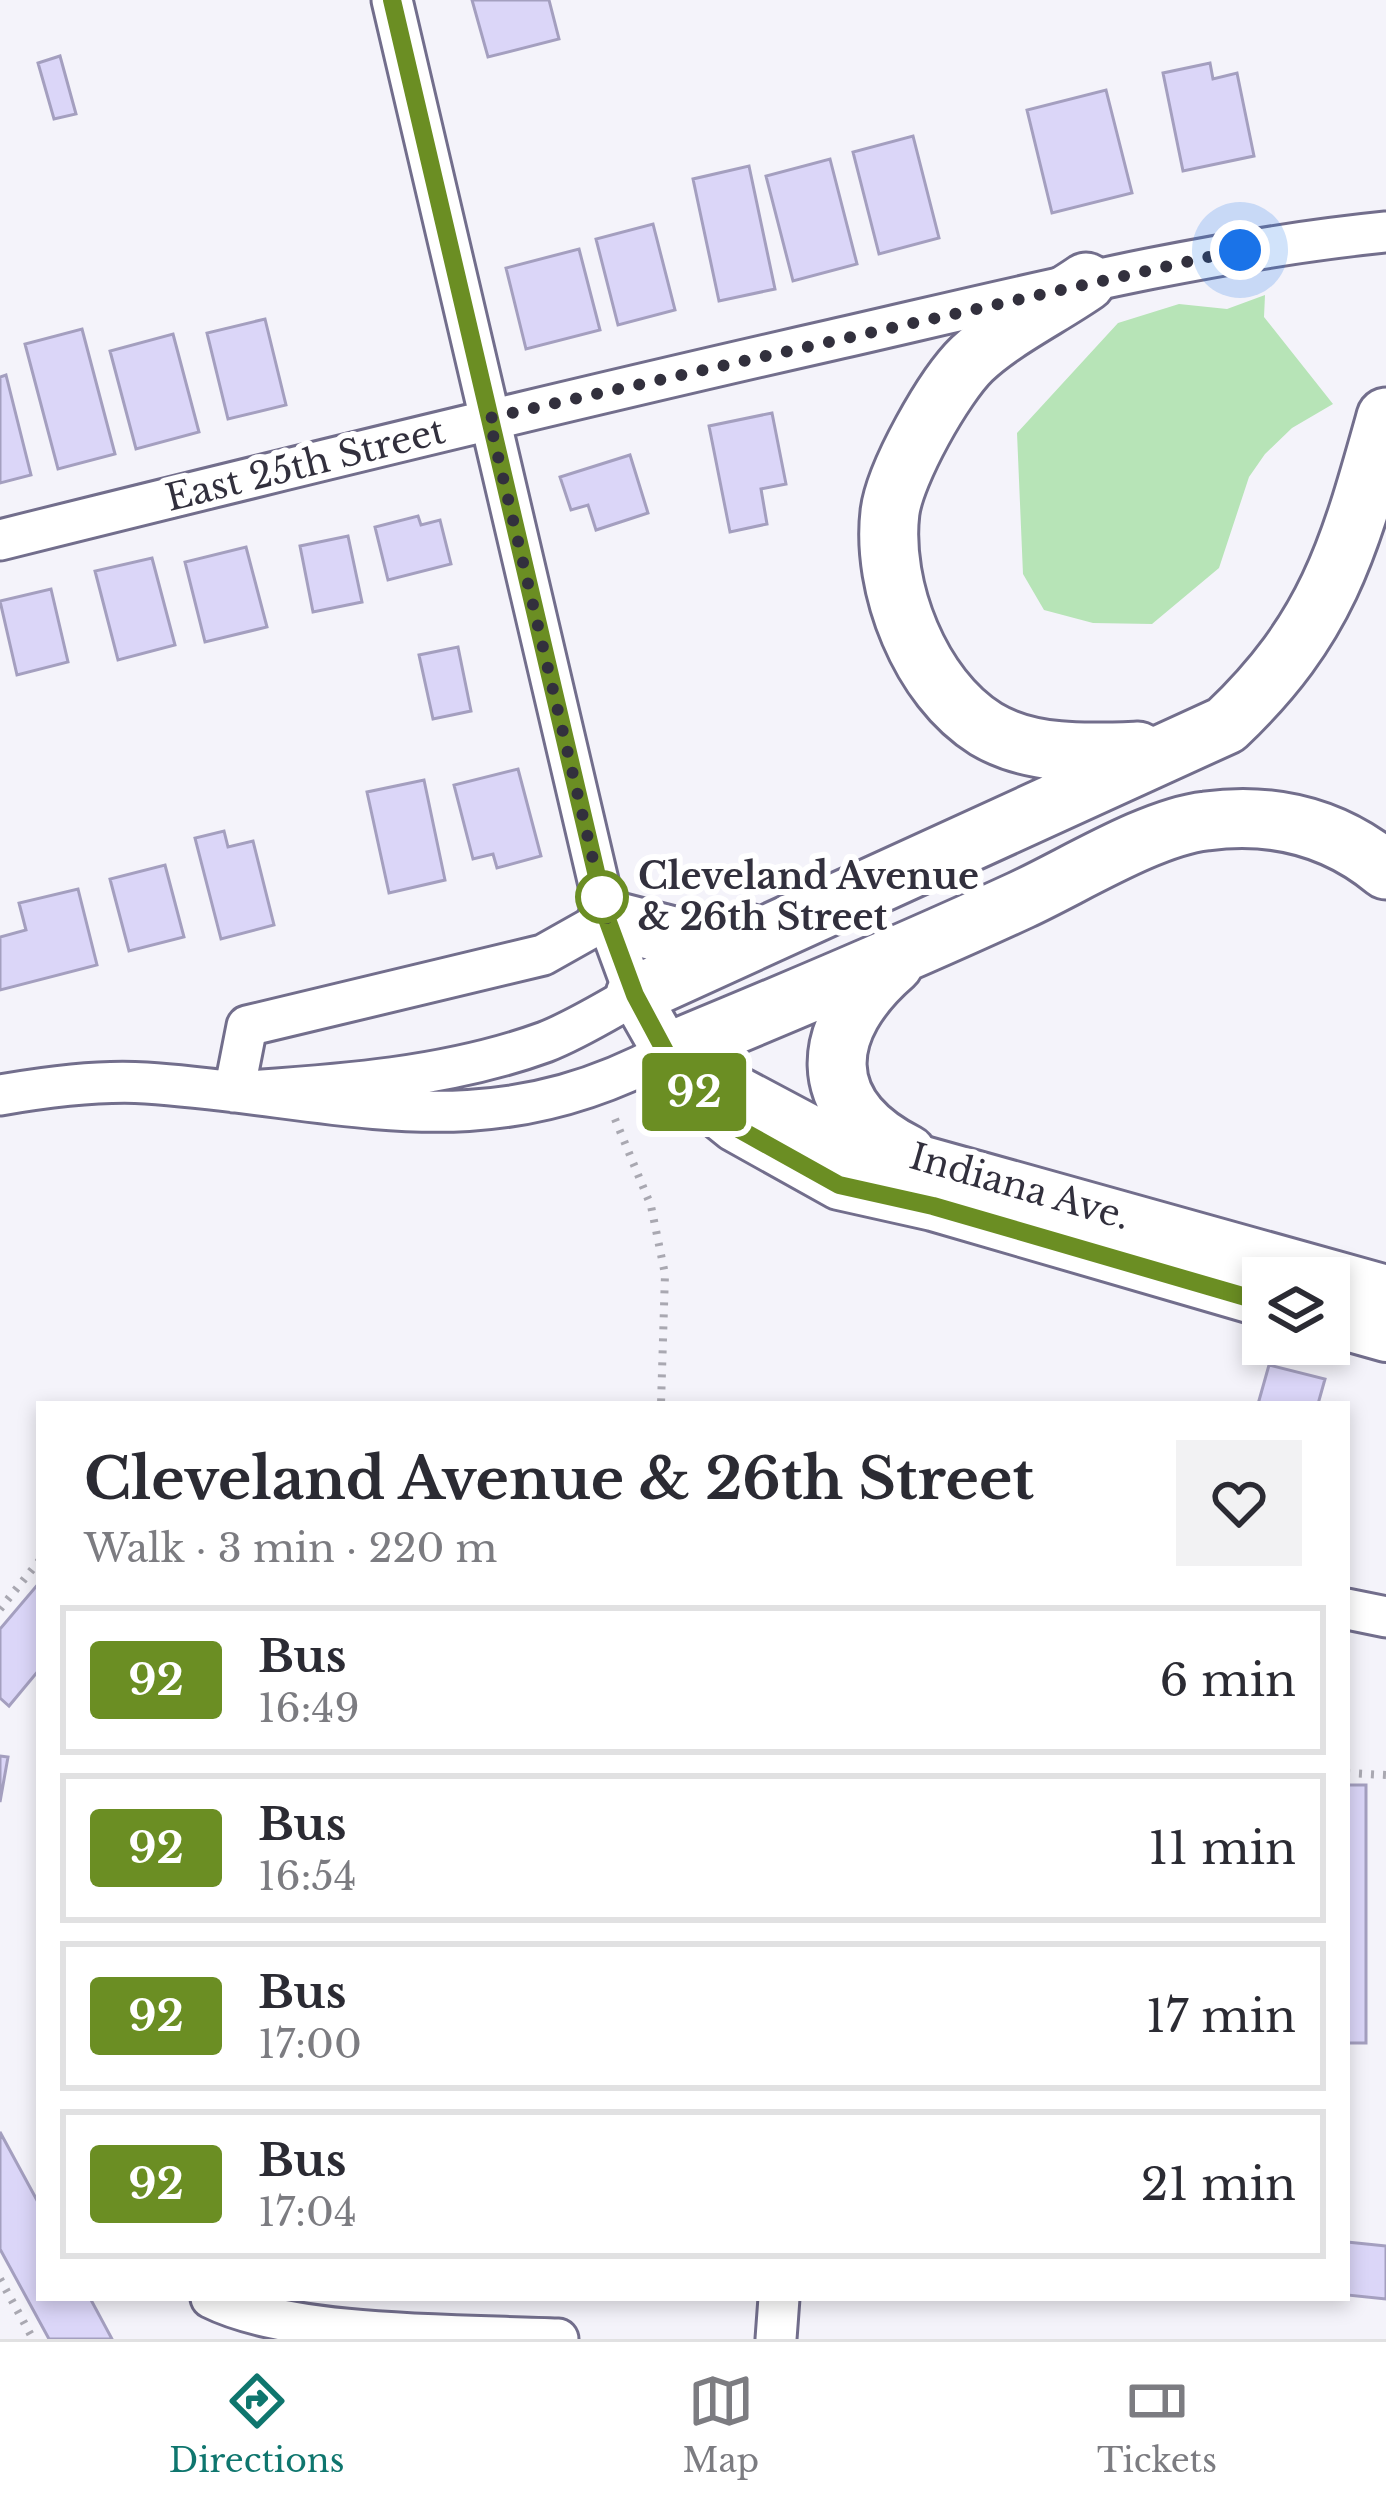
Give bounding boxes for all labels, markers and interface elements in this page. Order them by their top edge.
your location [1210,220,1270,280]
street label: East 25th Street [161,408,450,521]
place label: Cleveland Avenue & 26th Street [638,854,979,940]
marker: Cleveland Avenue & 26th Street [577,872,627,922]
line badge: 92 [640,1053,748,1131]
text: 92 [666,1066,722,1118]
street label: Indiana Ave. [905,1134,1135,1239]
map controls [1242,1257,1350,1365]
button: layers [1242,1257,1350,1365]
button: heart [1176,1440,1302,1566]
text: Cleveland Avenue & 26th Street [84,1444,1034,1514]
text: Walk · 3 min · 220 m [84,1524,497,1573]
text: Bus [258,1628,346,1684]
text: 6 min [1160,1652,1296,1708]
text: 92 [128,1654,184,1706]
text: 16:49 [258,1684,359,1733]
text: Bus [258,1796,346,1852]
text: 11 min [1148,1820,1296,1876]
text: 92 [128,1822,184,1874]
text: 16:54 [258,1852,357,1901]
text: Bus [258,1964,346,2020]
text: 17 min [1146,1988,1296,2044]
text: 92 [128,1990,184,2042]
text: 17:00 [258,2020,362,2069]
text: Bus [258,2132,346,2188]
text: 21 min [1141,2156,1296,2212]
text: 92 [128,2158,184,2210]
text: 17:04 [258,2188,357,2237]
tab: Directions [169,2368,344,2481]
tab: Map [682,2368,759,2481]
tab: Tickets [1097,2368,1217,2481]

